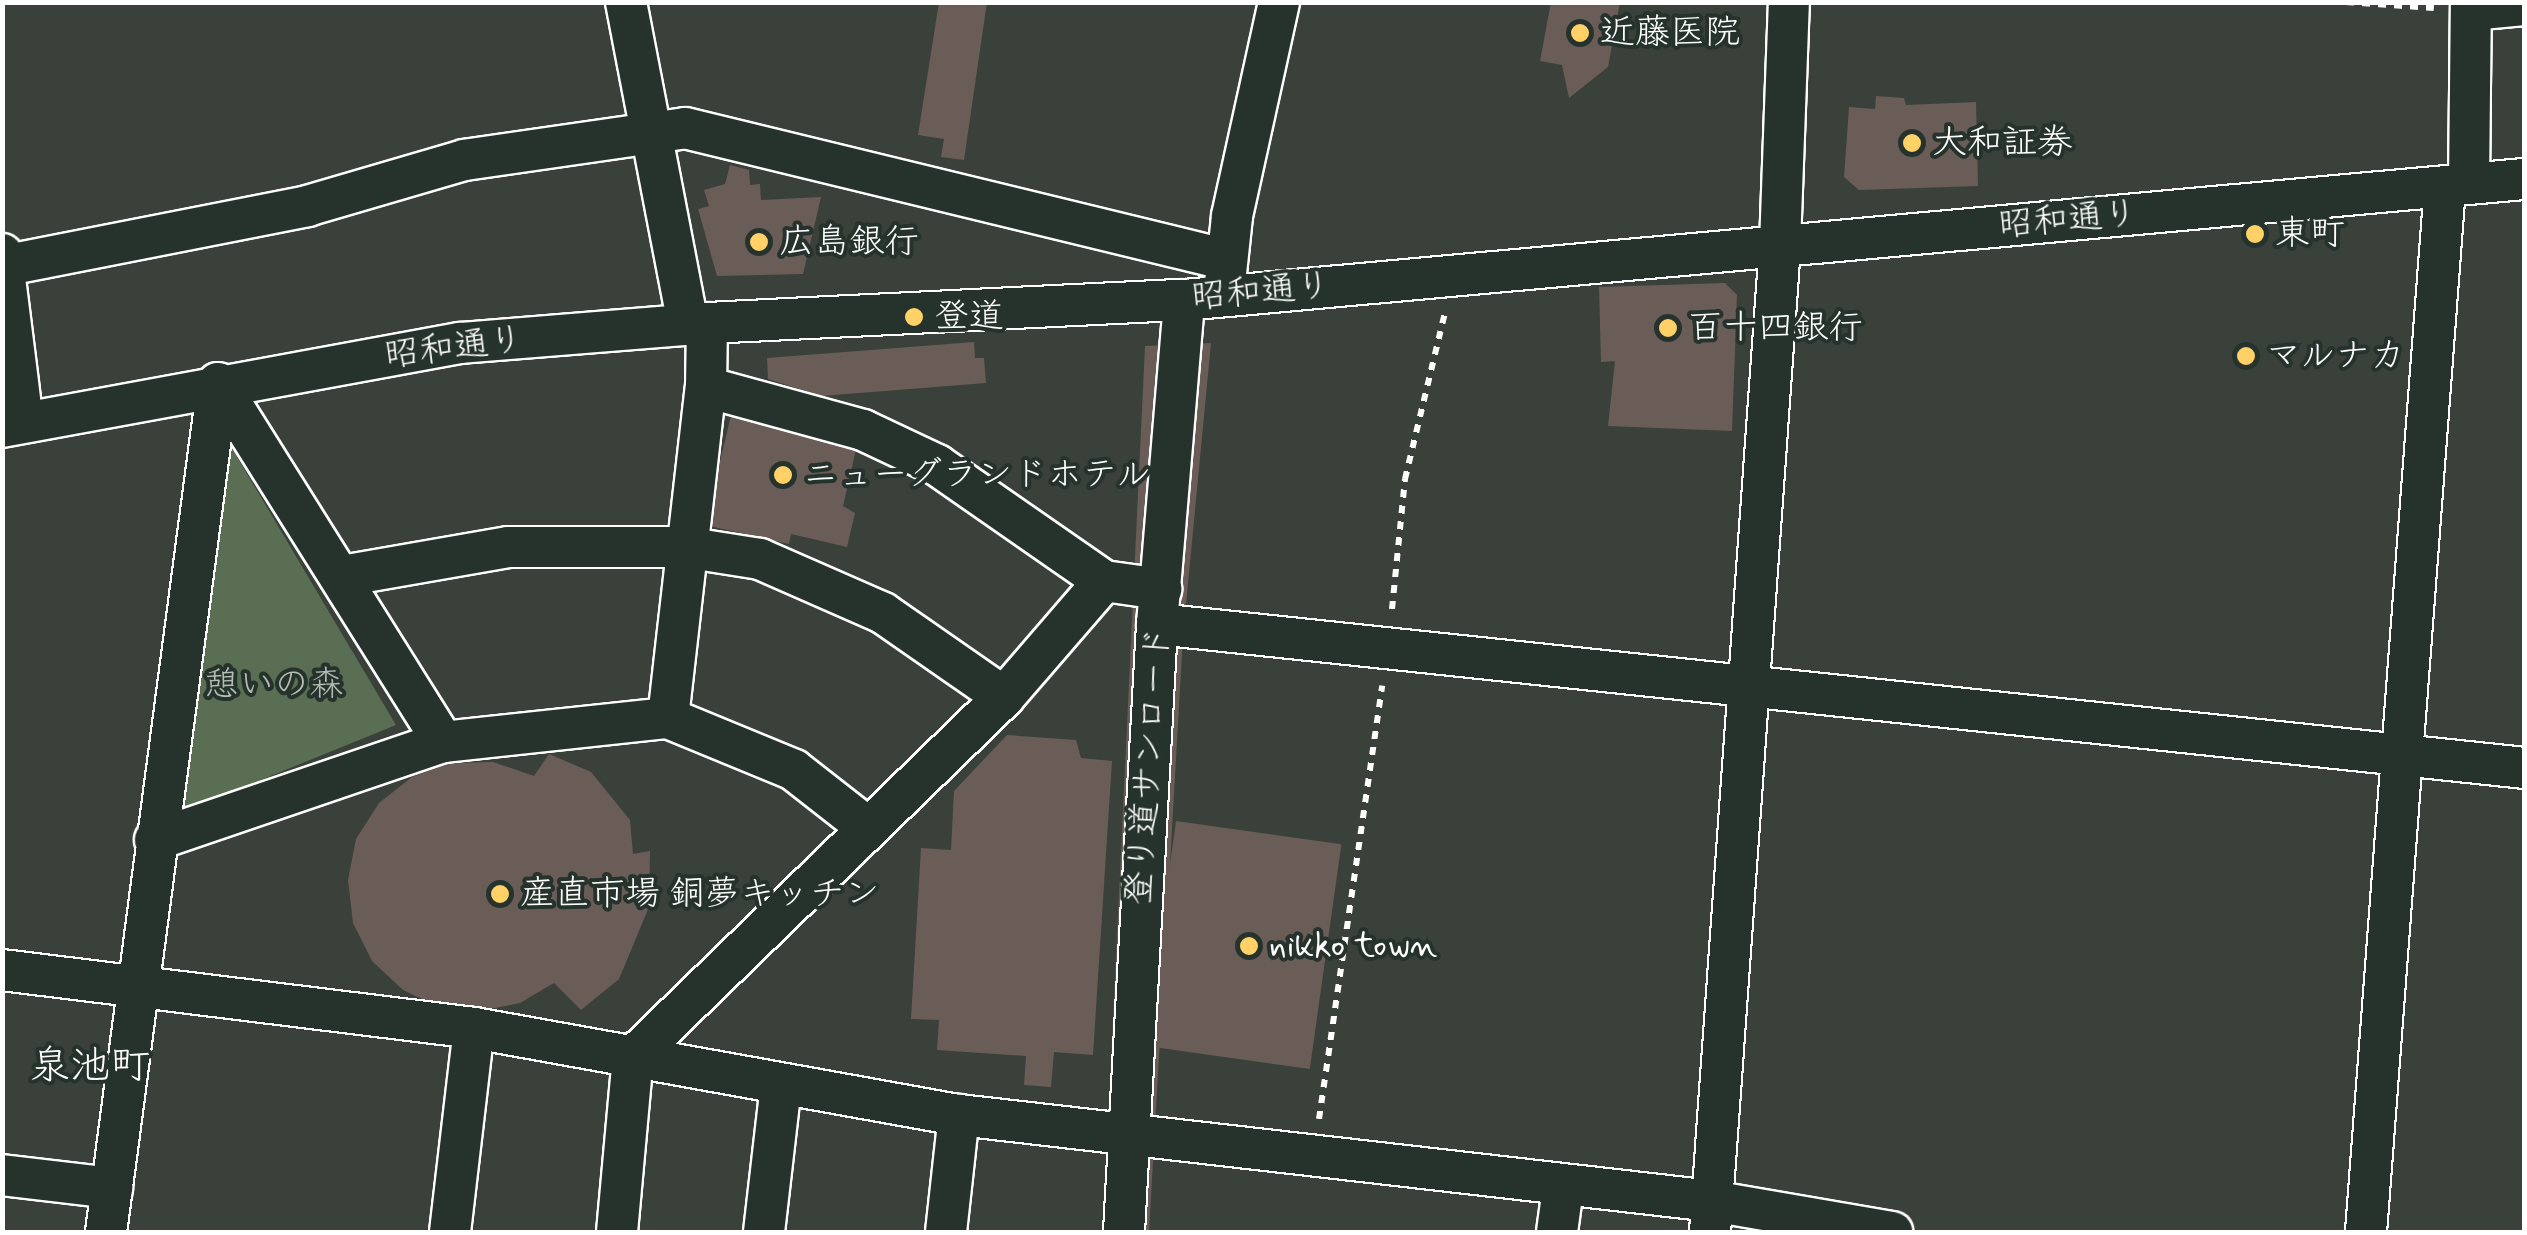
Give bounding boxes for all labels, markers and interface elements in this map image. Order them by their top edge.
place label: 近藤医院 [1600,12,1740,54]
marker: 近藤医院 [1569,22,1591,44]
place label: 大和証券 [1932,122,2072,164]
marker: 大和証券 [1901,132,1923,154]
street label: 昭和通り [1996,193,2140,247]
place label: 東町 [2275,213,2345,255]
place label: 広島銀行 [779,221,919,263]
marker: 東町 [2244,223,2266,245]
marker: 広島銀行 [748,231,770,253]
street label: 昭和通り [1189,265,1333,319]
place label: 登道 [934,296,1004,338]
marker: 登道 [903,306,925,328]
place label: 百十四銀行 [1688,307,1863,349]
marker: 百十四銀行 [1657,317,1679,339]
street label: 昭和通り [382,319,526,377]
place label: マルナカ [2266,335,2406,377]
marker: マルナカ [2235,345,2257,367]
place label: ニューグランドホテル [803,454,1153,496]
marker: ニューグランドホテル [772,464,794,486]
street label: 登り道サンロード [1118,625,1180,907]
park label: 憩いの森 [204,664,344,706]
place label: 産直市場 銅夢キッチン [520,873,879,915]
marker: 産直市場 銅夢キッチン [489,883,511,905]
place label: nikko town [1269,925,1439,967]
marker: nikko town [1238,935,1260,957]
district label: 泉池町 [30,1043,150,1091]

